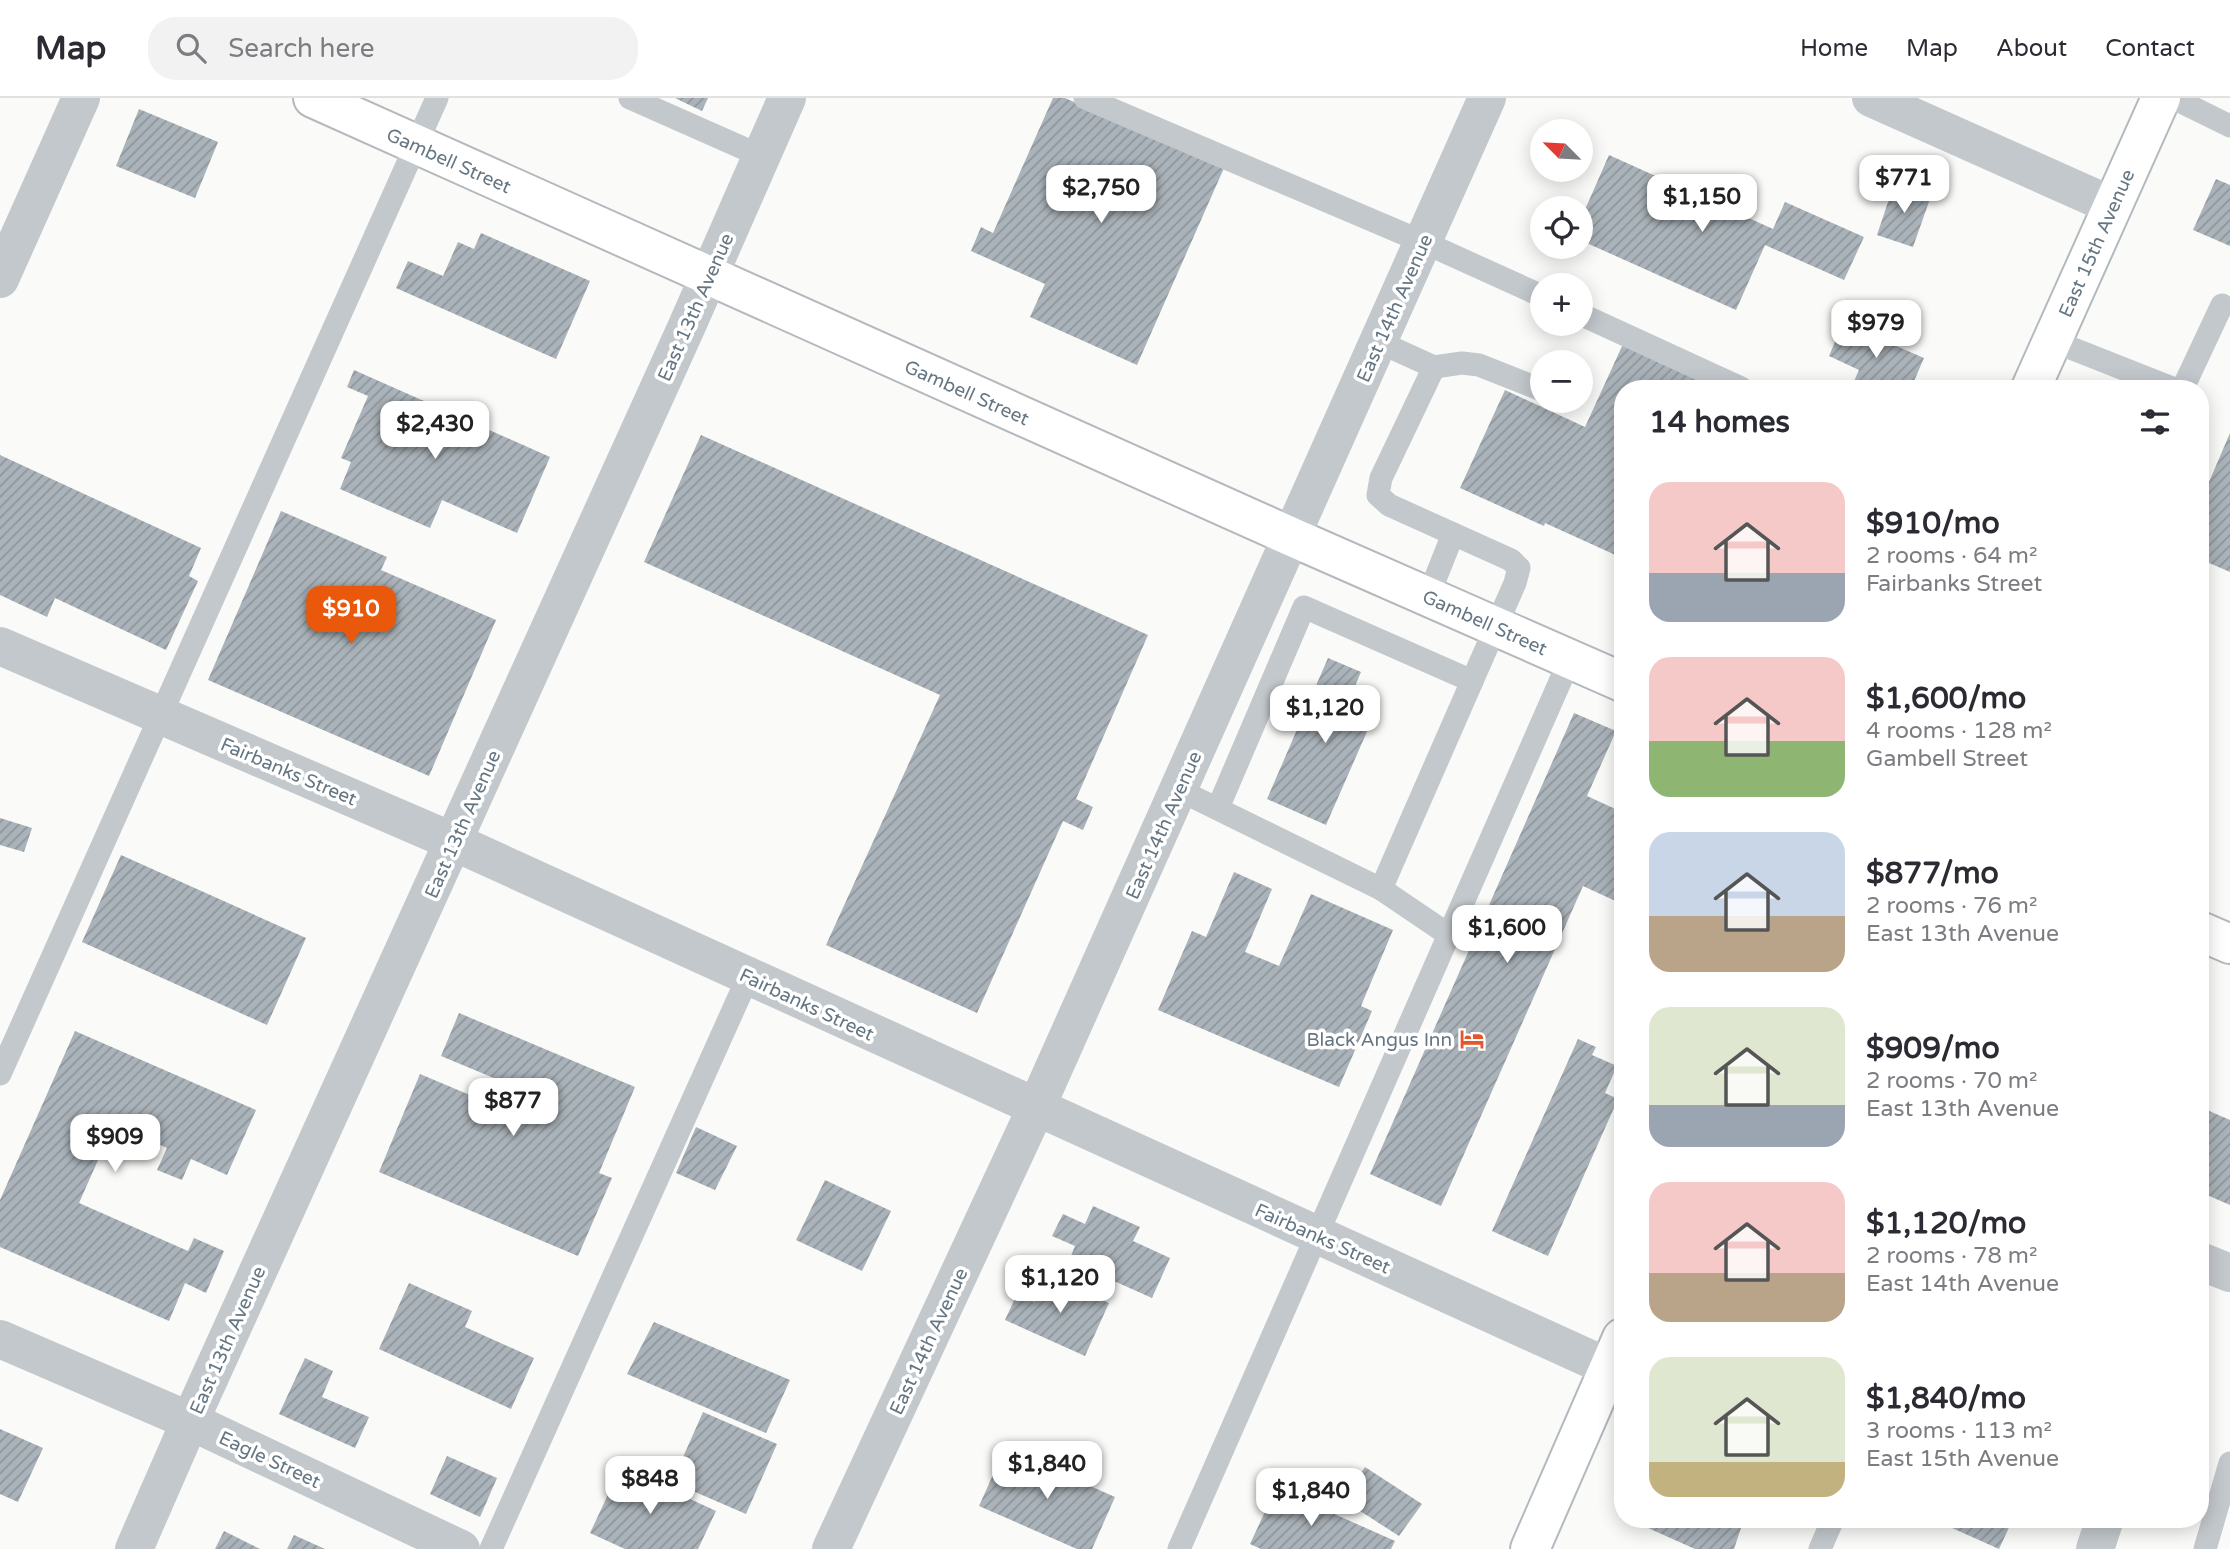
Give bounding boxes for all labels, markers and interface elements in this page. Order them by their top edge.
search box [148,17,638,80]
text: Map [35,29,106,68]
icon: search [172,29,210,67]
text: Search here [228,33,374,64]
text: Home [1800,34,1868,63]
text: Map [1906,34,1958,63]
text: About [1996,34,2067,63]
text: Contact [2105,34,2195,63]
north arrow [1530,119,1592,182]
map controls [1530,119,1593,413]
street label: Gambell Street [383,124,514,198]
pin: $771 [1863,156,1945,215]
text: $771 [1875,164,1933,192]
pin: $2,750 [1044,166,1158,225]
street label: East 15th Avenue [2054,166,2139,321]
text: $2,750 [1062,174,1140,202]
pin: $1,150 [1645,174,1759,234]
text: $1,150 [1663,183,1741,211]
button: locate [1530,196,1593,259]
street label: East 13th Avenue [653,230,738,385]
street label: East 14th Avenue [1352,231,1437,386]
button: + [1530,273,1593,336]
pin: $979 [1835,300,1917,360]
text: $979 [1847,309,1905,337]
button: − [1530,350,1593,413]
street label: Gambell Street [901,356,1032,430]
pin: $2,430 [378,402,492,461]
icon: filters [2136,403,2174,441]
text: 14 homes [1649,404,1790,441]
text: $2,430 [396,410,474,438]
text: $910/mo [1866,505,2000,542]
icon: home [1705,510,1789,594]
text: 2 rooms · 64 m² [1866,542,2037,570]
text: Fairbanks Street [1866,570,2042,598]
street label: Gambell Street [1419,586,1550,660]
pin: $910 [310,587,392,646]
text: $910 [322,595,380,623]
text: $1,600/mo [1866,680,2026,717]
icon: home [1705,685,1789,769]
pin: $1,120 [1268,686,1382,745]
text: $1,120 [1286,694,1364,722]
text: 4 rooms · 128 m² [1866,717,2052,745]
street label: Fairbanks Street [217,733,360,811]
text: Gambell Street [1866,745,2028,773]
street label: East 13th Avenue [420,747,505,902]
street label: East 14th Avenue [1121,748,1206,903]
text: $877/mo [1866,855,1999,892]
icon: home [1705,860,1789,944]
text: 2 rooms · 76 m² [1866,892,2037,920]
pin: $1,600 [1450,906,1564,965]
text: $1,600 [1468,914,1546,942]
text: East 13th Avenue [1866,920,2059,948]
street label: Fairbanks Street [736,964,877,1046]
hotel icon: Black Angus Inn [1458,1025,1486,1053]
place label: Black Angus Inn [1307,1029,1452,1051]
text: $909/mo [1866,1030,2000,1067]
icon: home [1705,1035,1789,1119]
text: 2 rooms · 70 m² [1866,1067,2037,1095]
pin: $877 [472,1079,554,1138]
text: $877 [484,1087,542,1115]
text: East 13th Avenue [1866,1095,2059,1123]
pin: $909 [74,1114,156,1174]
text: $909 [86,1123,144,1151]
street label: Fairbanks Street [1252,1199,1394,1279]
text: $1,120/mo [1866,1205,2026,1242]
icon: home [1705,1210,1789,1294]
text: 2 rooms · 78 m² [1866,1242,2037,1270]
pin: $1,120 [1003,1256,1117,1315]
street label: East 13th Avenue [185,1263,270,1418]
street label: East 14th Avenue [885,1264,973,1418]
text: $1,120 [1021,1264,1099,1292]
text: East 14th Avenue [1866,1270,2059,1298]
text: $1,840/mo [1866,1380,2026,1417]
icon: home [1705,1385,1789,1469]
text: 3 rooms · 113 m² [1866,1417,2052,1445]
street label: Eagle Street [215,1427,324,1493]
pin: $1,840 [990,1442,1104,1501]
text: East 15th Avenue [1866,1445,2059,1473]
text: $1,840 [1008,1450,1086,1478]
pin: $848 [609,1456,691,1516]
text: $848 [621,1465,679,1493]
pin: $1,840 [1254,1468,1368,1528]
text: $1,840 [1272,1477,1350,1505]

